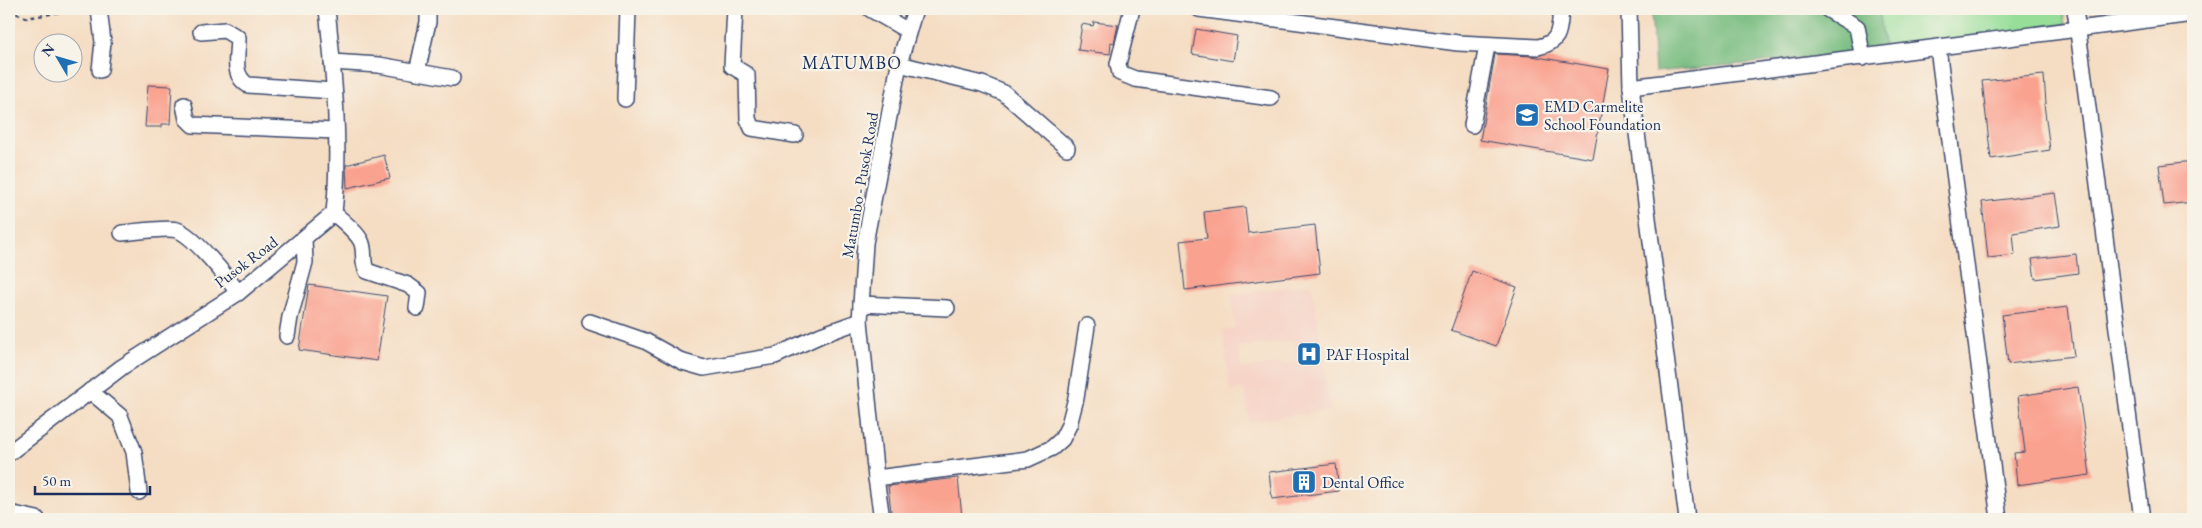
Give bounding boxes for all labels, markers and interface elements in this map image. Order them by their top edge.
north arrow [32,32,82,82]
text: N [37,39,59,60]
district label: MATUMBO [802,51,902,74]
place label: EMD Carmelite School Foundation [1544,96,1662,135]
school or university icon: EMD Carmelite School Foundation [1514,102,1540,128]
street label: Matumbo - Pusok Road [837,110,883,260]
street label: Pusok Road [210,231,283,293]
hospital icon: PAF Hospital [1296,341,1322,367]
place label: PAF Hospital [1326,344,1410,365]
scale bar [35,463,150,495]
building icon: Dental Office [1291,469,1317,495]
text: 50 m [42,471,71,490]
place label: Dental Office [1322,472,1404,493]

